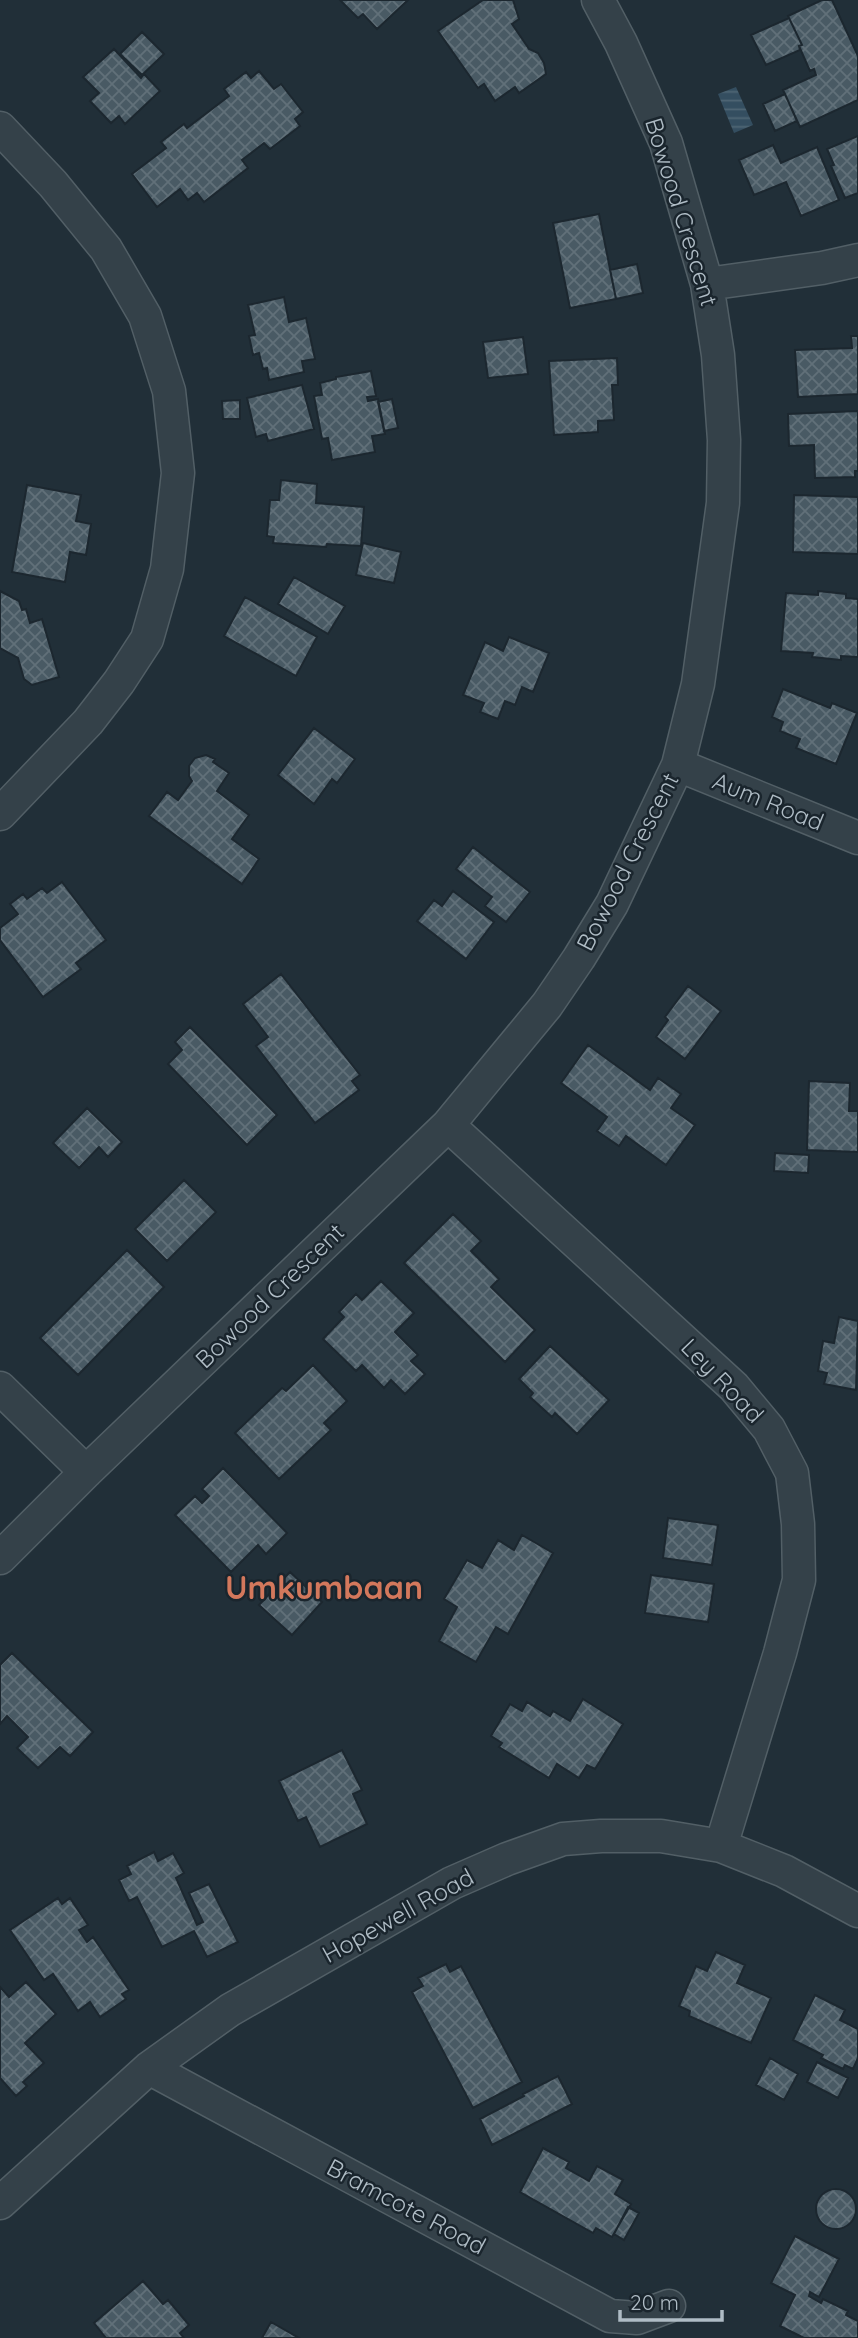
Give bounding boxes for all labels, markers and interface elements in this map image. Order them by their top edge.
street label: Bowood Crescent [639,114,725,310]
street label: Aum Road [709,765,828,837]
street label: Bowood Crescent [569,768,685,955]
street label: Bowood Crescent [189,1217,350,1374]
street label: Ley Road [675,1332,770,1429]
district label: Umkumbaan [225,1567,423,1607]
street label: Hopewell Road [317,1861,479,1969]
street label: Bramcote Road [322,2152,491,2261]
scale bar [620,2278,722,2322]
text: 20 m [630,2289,679,2315]

